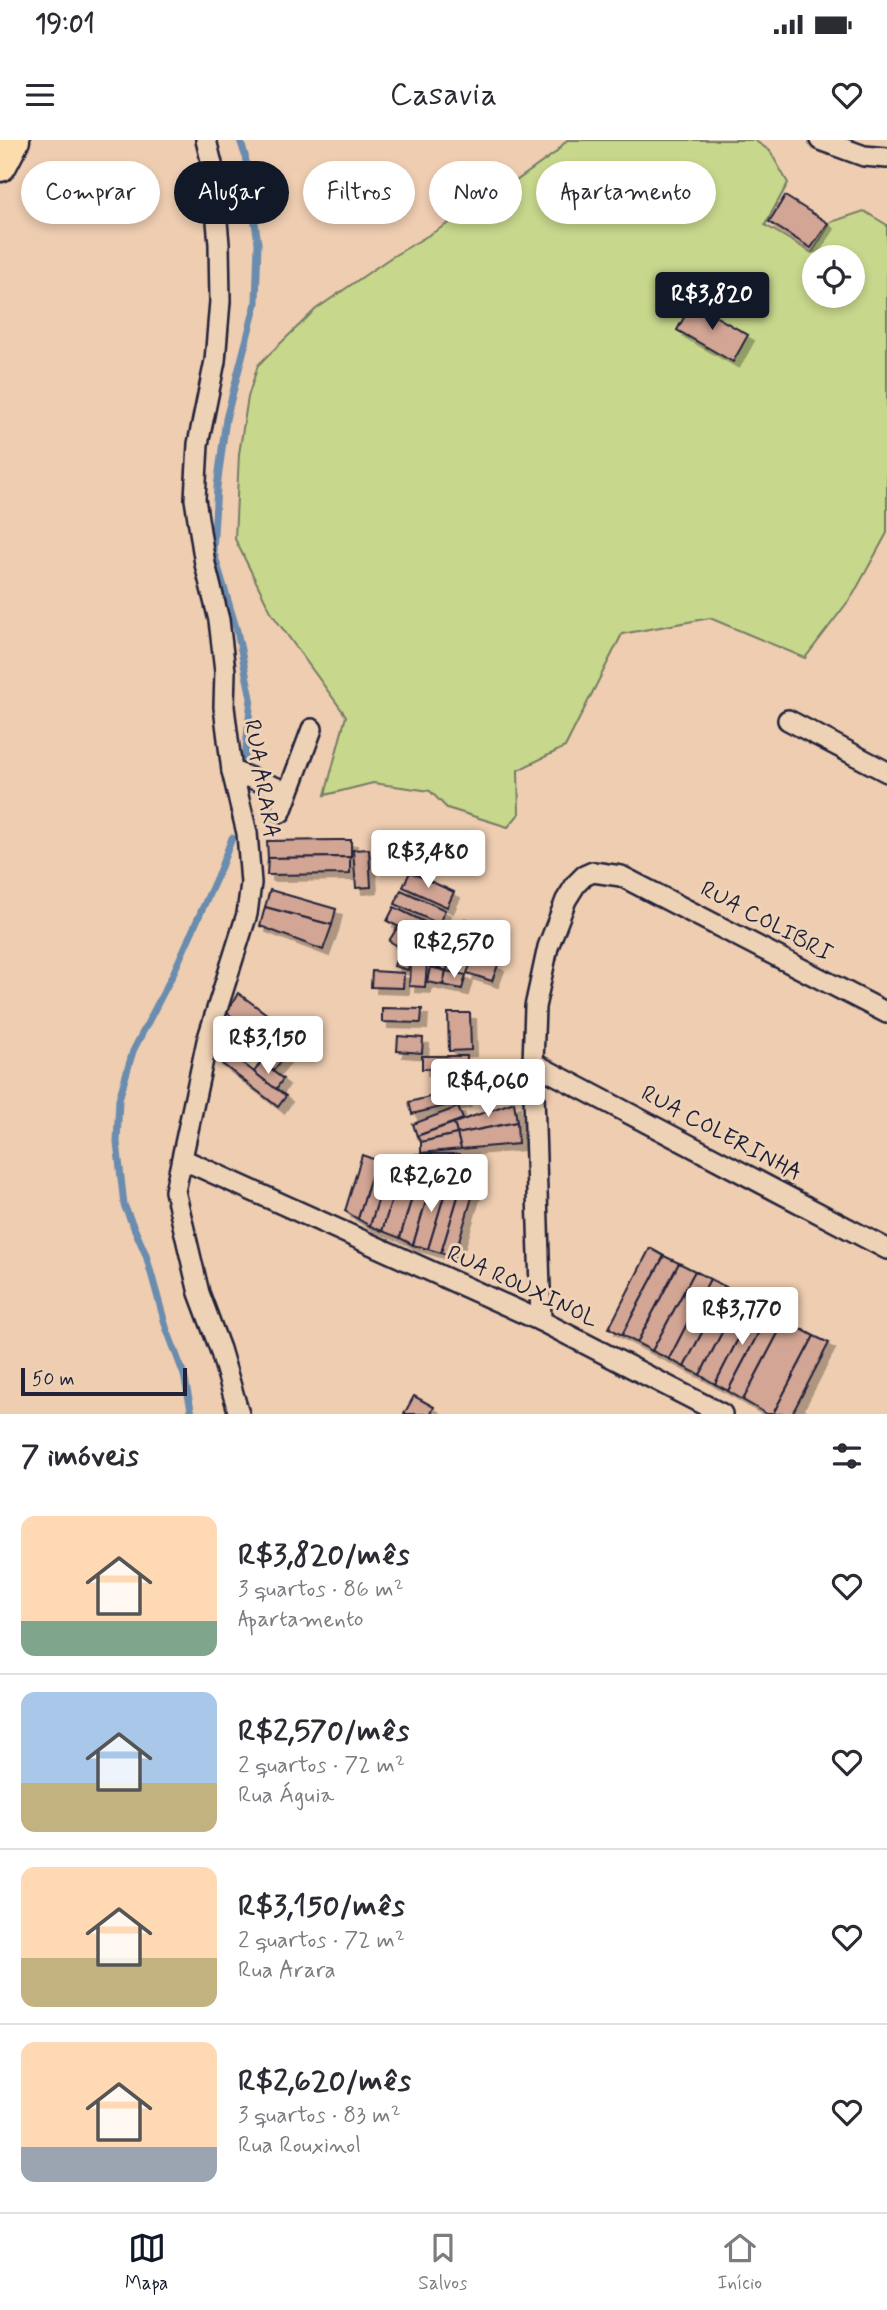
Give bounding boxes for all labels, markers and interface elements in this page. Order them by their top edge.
text: 19:01 [35,8,95,42]
text: Casavia [390,74,497,116]
icon: menu [21,76,59,114]
icon: heart [828,76,866,114]
chip: Comprar [21,161,160,224]
chip: Alugar [174,161,289,224]
chip: Filtros [303,161,415,224]
chip: Novo [429,161,522,224]
chip: Apartamento [536,161,716,224]
map controls [802,245,865,308]
button: locate [802,245,865,308]
pin: R$3,820 [647,272,777,332]
text: R$3,820 [671,280,753,310]
street label: RUA ARARA [236,717,286,841]
pin: R$3,480 [363,830,493,890]
text: R$3,480 [387,838,469,868]
street label: RUA COLIBRI [695,875,837,969]
pin: R$2,570 [389,920,519,980]
text: R$2,570 [413,928,495,958]
pin: R$3,150 [203,1016,333,1076]
text: R$3,150 [229,1024,307,1054]
pin: R$4,060 [423,1060,553,1119]
text: R$4,060 [447,1067,529,1097]
street label: RUA COLERINHA [635,1079,807,1189]
pin: R$2,620 [366,1154,496,1214]
text: R$2,620 [390,1162,472,1192]
street label: RUA ROUXINOL [442,1239,602,1335]
pin: R$3,770 [677,1288,807,1347]
text: R$3,770 [702,1295,782,1325]
scale bar [21,1365,187,1397]
text: 50 m [32,1367,75,1392]
text: 7 imóveis [21,1437,139,1476]
icon: filters [828,1437,866,1475]
text: R$3,820/mês [238,1536,410,1575]
icon: home [77,1544,161,1628]
icon: heart [828,1567,866,1605]
text: 3 quartos · 86 m² [238,1575,404,1605]
text: Apartamento [238,1605,364,1635]
text: R$2,570/mês [238,1712,409,1751]
icon: home [77,1720,161,1804]
icon: heart [828,1743,866,1781]
text: 2 quartos · 72 m² [238,1751,405,1781]
text: Rua Águia [238,1781,334,1811]
text: R$3,150/mês [238,1887,405,1926]
icon: home [77,1895,161,1979]
icon: heart [828,1918,866,1956]
text: 2 quartos · 72 m² [238,1926,405,1956]
text: Rua Arara [238,1956,336,1986]
text: R$2,620/mês [238,2062,411,2101]
icon: home [77,2070,161,2154]
icon: heart [828,2093,866,2131]
text: 3 quartos · 83 m² [238,2101,401,2131]
text: Rua Rouxinol [238,2131,361,2161]
tab: Mapa [125,2229,168,2296]
tab: Salvos [418,2229,467,2296]
tab: Início [717,2229,762,2296]

